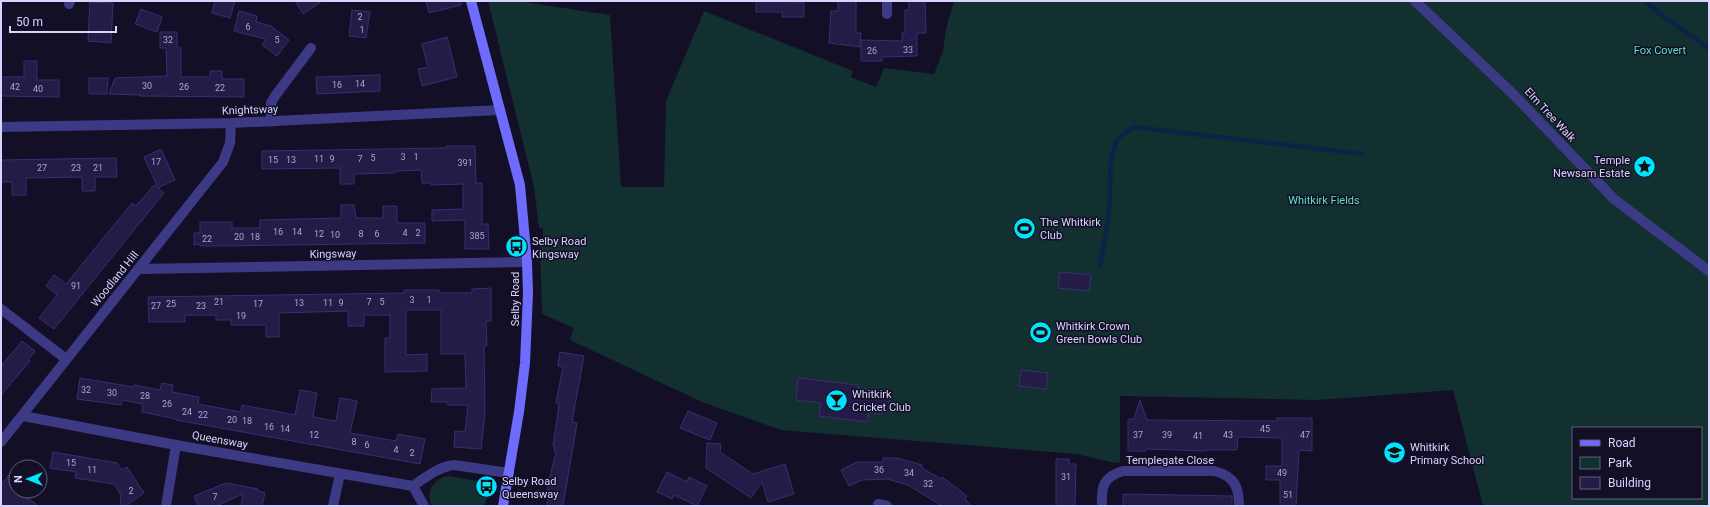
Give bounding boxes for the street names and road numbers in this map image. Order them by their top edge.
street label: Elm Tree Walk [1522,85,1579,145]
street label: Knightsway [222,102,279,117]
street label: Kingsway [309,247,357,261]
street label: Woodland Hill [89,249,141,309]
street label: Selby Road [509,272,522,326]
street label: Queensway [191,429,250,451]
street label: Templegate Close [1126,454,1214,467]

